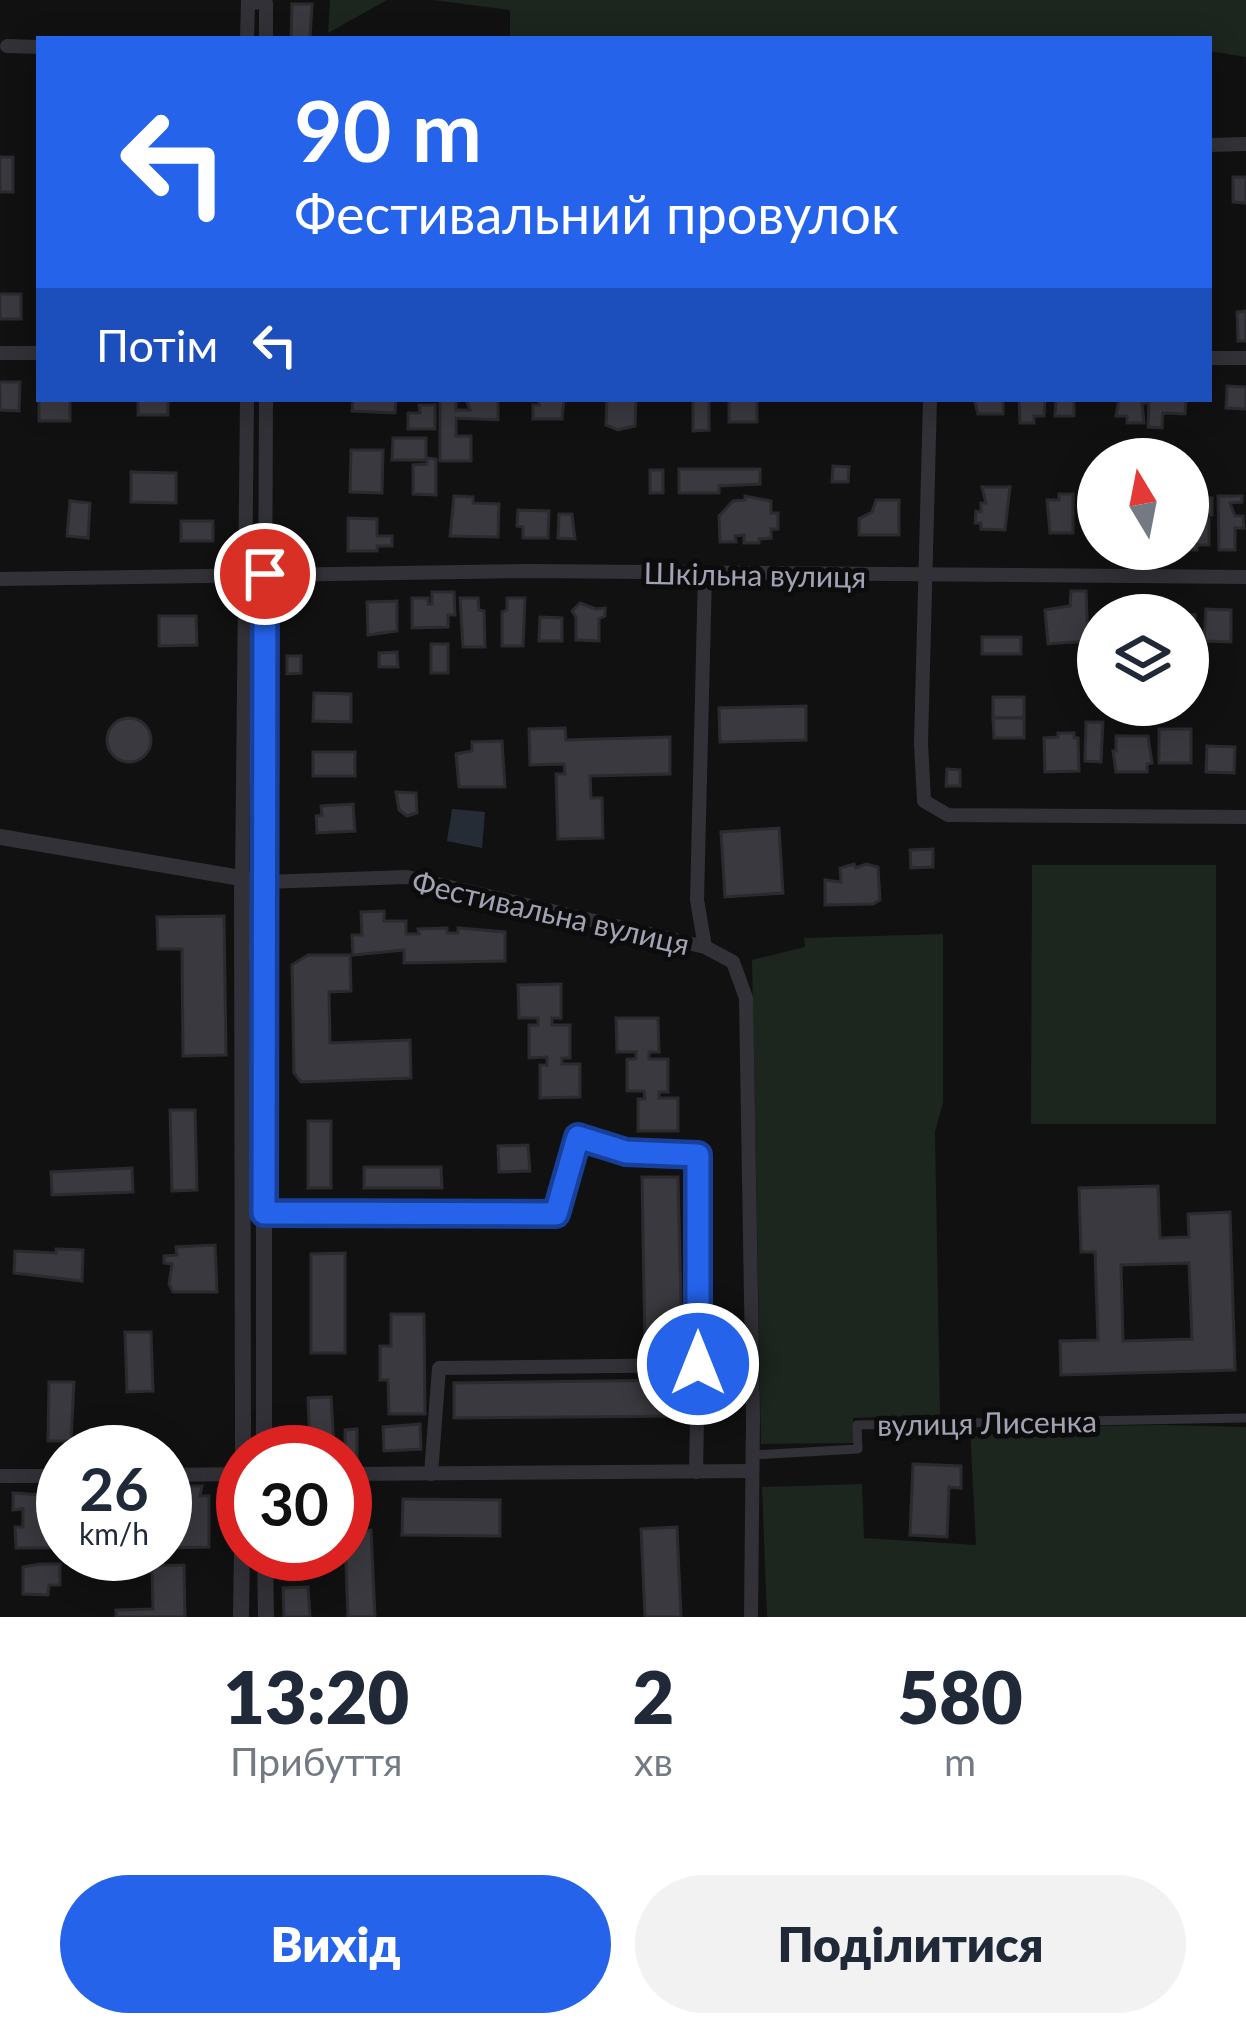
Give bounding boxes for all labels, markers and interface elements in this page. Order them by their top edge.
text: 90 m [294,79,482,180]
icon: left [96,84,252,240]
text: Фестивальний провулок [294,181,899,246]
icon: left [242,312,308,378]
text: Потім [96,318,218,372]
north arrow [1077,438,1209,570]
map controls [1077,438,1209,726]
pin [214,523,316,625]
icon: arrive [232,541,298,607]
street label: Шкільна вулиця [643,554,867,594]
button: layers [1077,594,1209,726]
street label: Фестивальна вулиця [409,863,693,961]
position arrow [635,1301,761,1427]
street label: вулиця Лисенка [877,1402,1097,1442]
speed limit sign: 30 [216,1425,372,1581]
text: 26 [79,1452,149,1524]
text: km/h [79,1515,149,1551]
text: 13:20 [223,1653,409,1739]
text: 2 [633,1653,674,1739]
text: 580 [898,1653,1023,1739]
text: Прибуття [230,1738,403,1784]
text: хв [634,1738,673,1784]
text: m [944,1738,976,1784]
button: Вихід [60,1875,611,2013]
button: Поділитися [635,1875,1186,2013]

